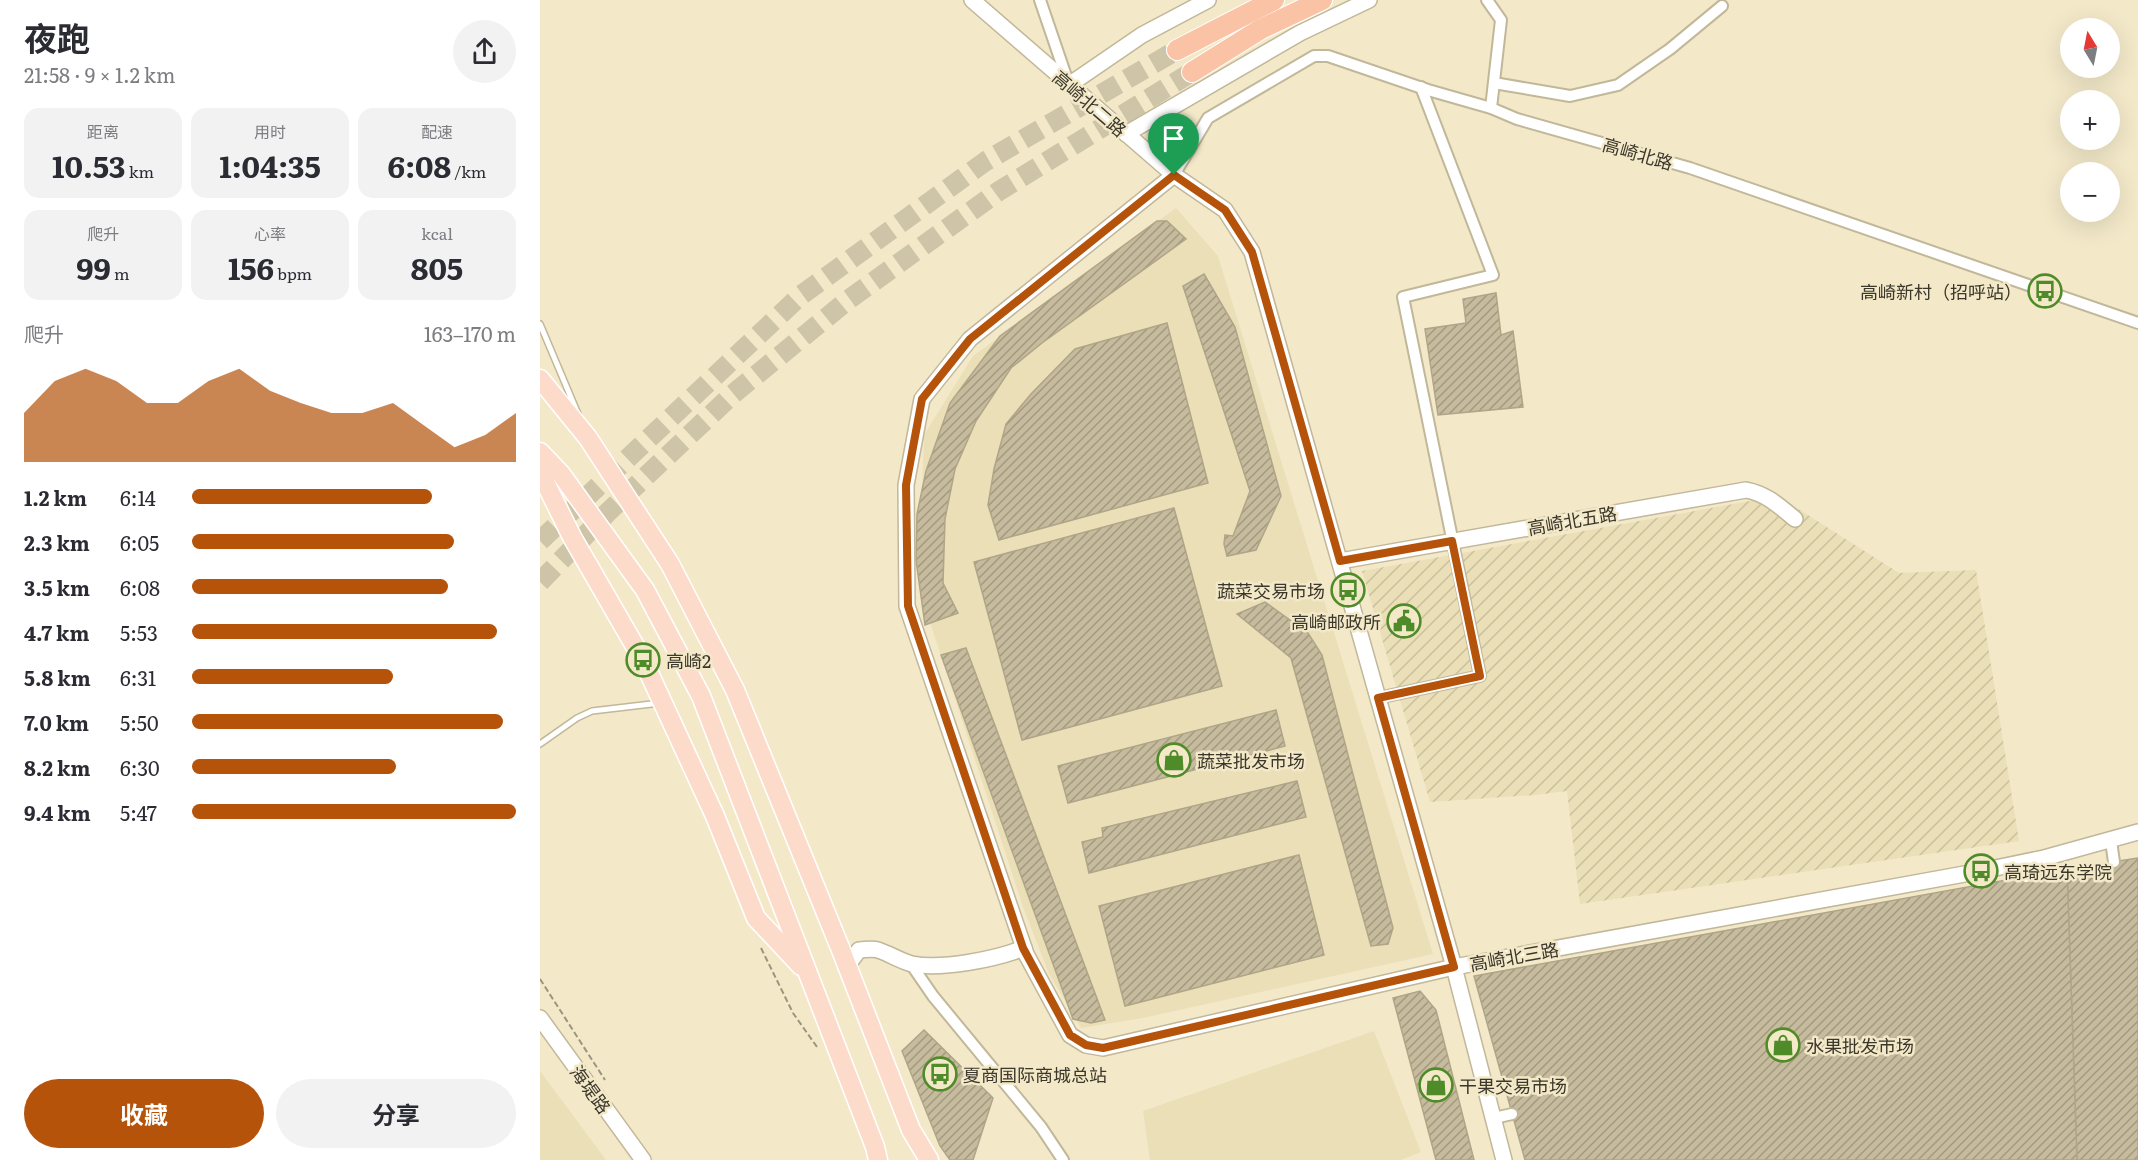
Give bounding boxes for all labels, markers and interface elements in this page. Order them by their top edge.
text: 夜跑 [24,12,90,61]
north arrow [2060,18,2120,78]
map controls [2060,18,2120,222]
button: share [453,20,516,83]
text: 21:58 · 9 × 1.2 km [24,59,175,89]
street label: 高崎北二路 [1047,63,1133,143]
button: + [2060,90,2120,150]
pin [1148,113,1199,175]
text: 距离 [87,119,119,143]
text: 用时 [254,119,286,143]
text: 配速 [421,119,453,143]
icon: arrive [1157,122,1190,155]
street label: 高崎北路 [1600,130,1676,176]
text: 10.53 [52,143,126,187]
text: 1:04:35 [219,143,321,187]
text: 6:08 [388,143,451,187]
text: km [126,159,154,183]
text: /km [451,159,486,183]
button: − [2060,162,2120,222]
text: 爬升 [87,221,119,245]
text: 心率 [254,221,286,245]
text: kcal [421,221,453,245]
text: 99 [76,245,111,289]
text: 156 [228,245,274,289]
text: 805 [411,245,463,289]
text: m [111,261,130,285]
text: bpm [274,261,312,285]
bus stop icon: 高崎新村（招呼站） [2027,273,2063,309]
place label: 高崎新村（招呼站） [1860,278,2022,305]
text: 爬升 [24,318,64,348]
text: 163–170 m [424,318,516,348]
text: 1.2 km [24,482,87,512]
text: 6:14 [120,482,156,512]
street label: 高崎北五路 [1525,499,1619,541]
text: 2.3 km [24,527,90,557]
text: 6:05 [120,527,159,557]
text: 3.5 km [24,572,90,602]
text: 6:08 [120,572,160,602]
bus stop icon: 蔬菜交易市场 [1330,572,1366,608]
place label: 蔬菜交易市场 [1217,577,1325,604]
public building icon: 高崎邮政所 [1386,603,1422,639]
place label: 高崎邮政所 [1291,608,1381,635]
text: 4.7 km [24,617,89,647]
text: 5:53 [120,617,158,647]
bus stop icon: 高崎2 [625,642,661,678]
place label: 高崎2 [666,647,711,674]
text: 5.8 km [24,662,91,692]
text: 6:31 [120,662,156,692]
text: 7.0 km [24,707,89,737]
text: 5:50 [120,707,159,737]
shop icon: 蔬菜批发市场 [1156,742,1192,778]
place label: 蔬菜批发市场 [1197,747,1305,774]
text: 8.2 km [24,752,90,782]
text: 6:30 [120,752,160,782]
text: 9.4 km [24,797,91,827]
text: 5:47 [120,797,157,827]
bus stop icon: 高琦远东学院 [1963,853,1999,889]
place label: 高琦远东学院 [2004,858,2112,885]
street label: 高崎北三路 [1467,935,1561,977]
shop icon: 水果批发市场 [1765,1027,1801,1063]
place label: 水果批发市场 [1806,1032,1914,1059]
bus stop icon: 夏商国际商城总站 [922,1056,958,1092]
street label: 海堤路 [564,1059,618,1119]
place label: 夏商国际商城总站 [963,1061,1107,1088]
shop icon: 干果交易市场 [1418,1067,1454,1103]
place label: 干果交易市场 [1459,1072,1567,1099]
button: 收藏 [24,1079,264,1148]
button: 分享 [276,1079,516,1148]

